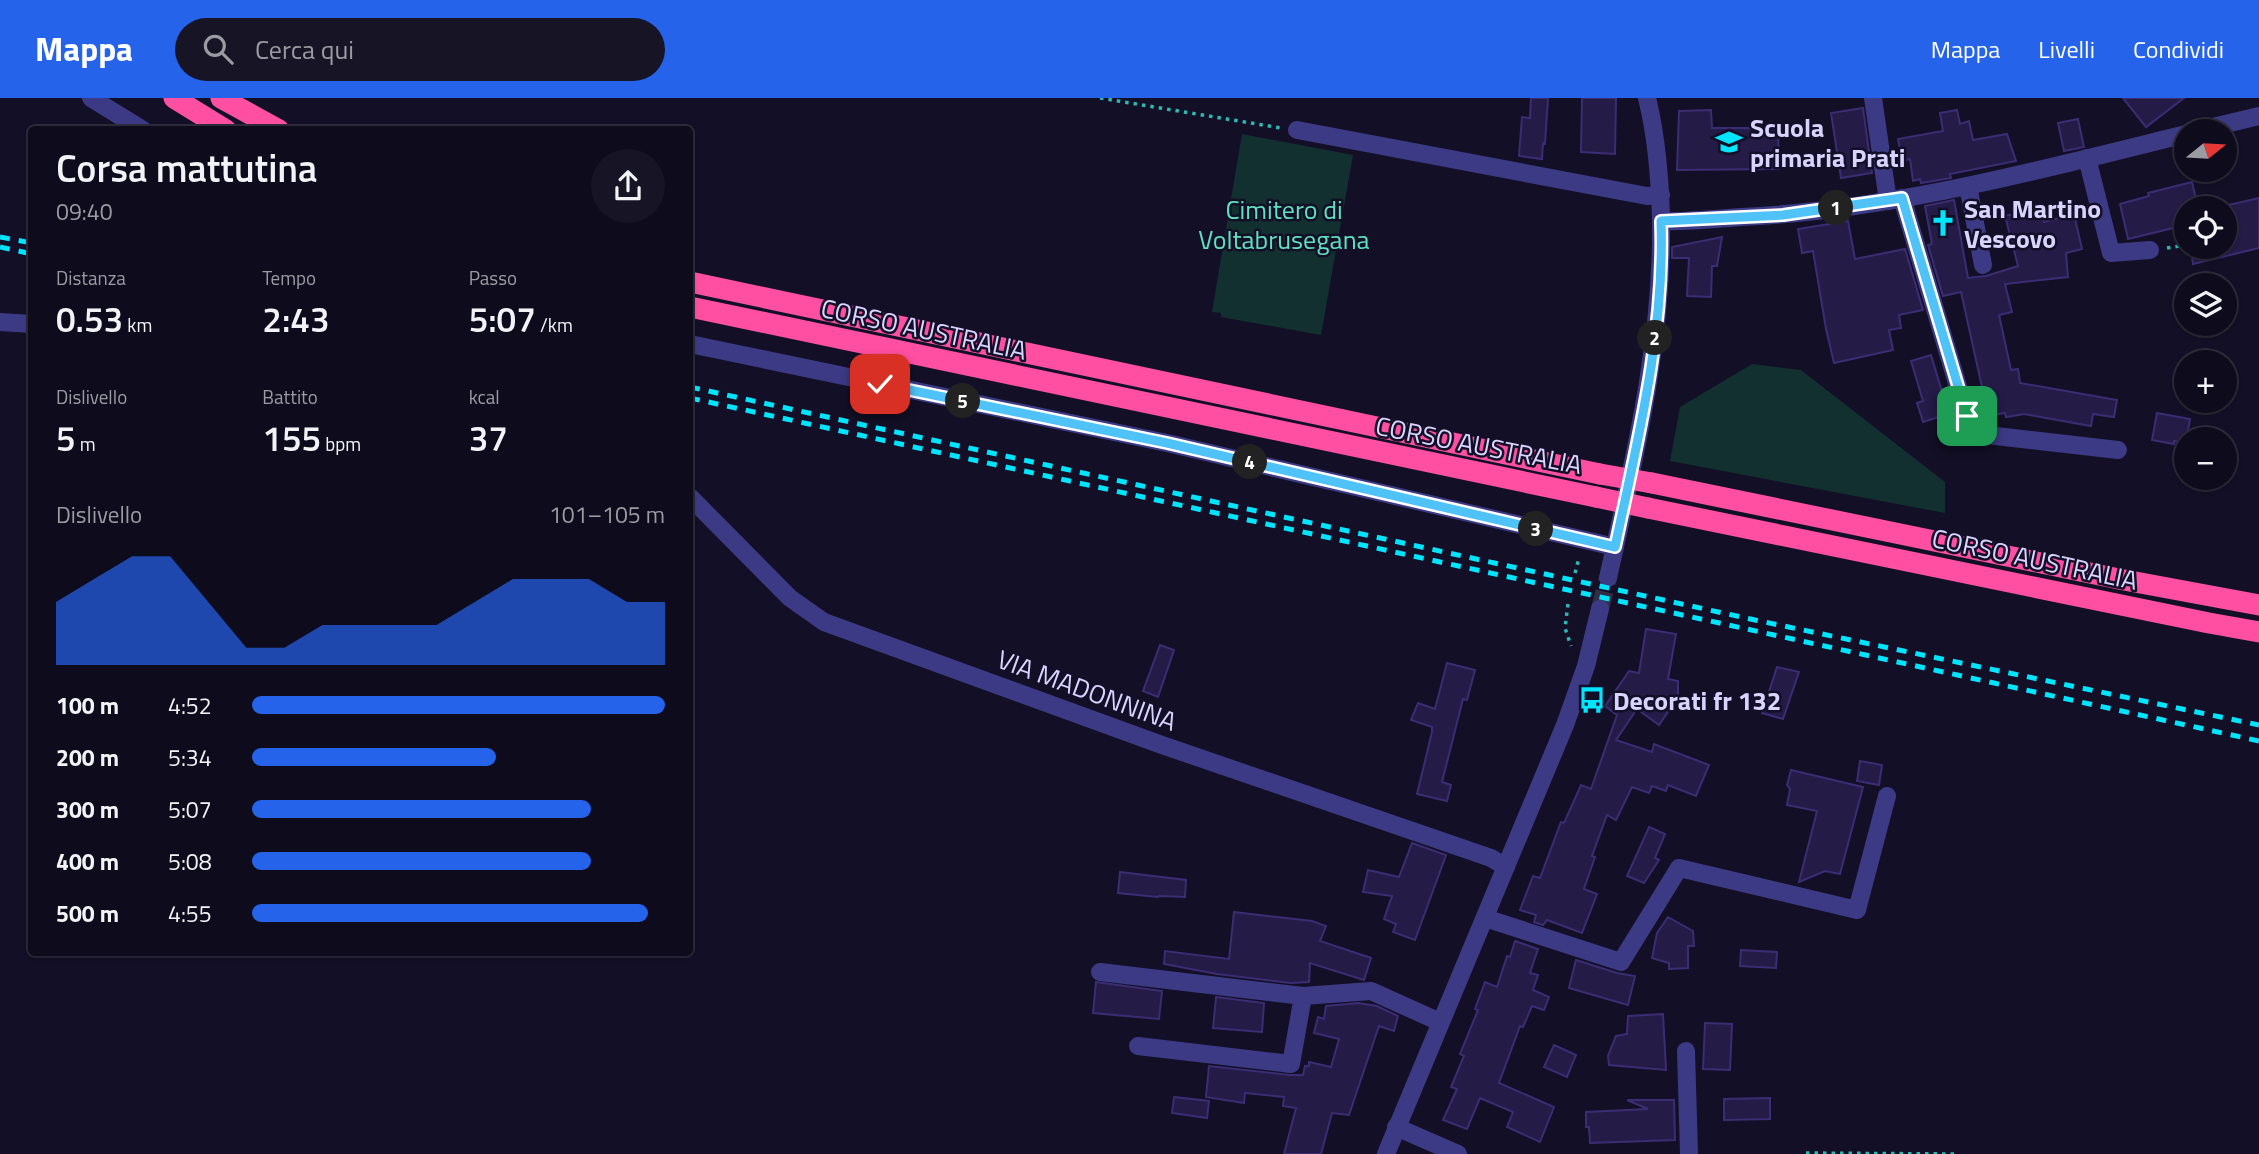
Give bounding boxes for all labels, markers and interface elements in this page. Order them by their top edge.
search box [175,18,665,81]
text: Mappa [35,24,133,74]
icon: search [199,30,237,68]
text: Cerca qui [255,30,354,69]
text: Mappa [1931,31,2000,67]
text: Livelli [2038,31,2095,67]
text: Condividi [2133,31,2224,67]
place label: Scuola primaria Prati [1750,108,1905,177]
north arrow [2174,119,2236,182]
map controls [2174,119,2237,490]
school or university icon: Scuola primaria Prati [1714,127,1744,157]
text: Corsa mattutina [56,139,317,197]
button: share [591,149,665,223]
place label: San Martino Vescovo [1964,189,2101,258]
park label: Cimitero di Voltabrusegana [1198,190,1370,259]
pin: 1 [1818,190,1854,226]
text: 1 [1830,193,1841,222]
text: 09:40 [56,194,113,229]
button: locate [2174,196,2237,259]
church icon: San Martino Vescovo [1928,208,1958,238]
text: Distanza [56,263,126,292]
text: Tempo [262,263,316,292]
text: Passo [469,263,517,292]
button: layers [2174,273,2237,336]
street label: CORSO AUSTRALIA [817,288,1031,370]
text: 0.53 [56,292,123,346]
text: 2:43 [262,292,330,346]
text: 5:07 [469,292,536,346]
text: km [123,310,152,339]
text: /km [536,310,573,339]
pin: 2 [1638,320,1672,356]
text: 2 [1649,323,1660,352]
button: + [2174,350,2237,413]
pin [850,354,910,414]
icon: check [861,365,899,403]
text: Dislivello [56,382,127,411]
text: Battito [262,382,318,411]
text: kcal [469,382,500,411]
pin: 5 [946,384,981,418]
text: 5 [957,386,968,415]
pin [1937,386,1997,446]
icon: arrive [1948,397,1986,435]
street label: CORSO AUSTRALIA [1372,406,1586,484]
text: 5 [56,411,76,465]
text: 155 [262,411,321,465]
text: 37 [469,411,508,465]
button: − [2174,427,2237,490]
text: m [76,429,96,458]
text: bpm [321,429,361,458]
pin: 4 [1232,444,1268,480]
text: 4 [1244,447,1255,476]
text: Dislivello [56,497,142,532]
text: 101–105 m [549,497,665,532]
pin: 3 [1518,512,1554,546]
text: 3 [1530,514,1541,543]
street label: CORSO AUSTRALIA [1928,518,2142,600]
street label: VIA MADONNINA [992,639,1182,741]
place label: Decorati fr 132 [1613,681,1781,720]
bus stop icon: Decorati fr 132 [1577,685,1607,715]
text: 100 m [56,688,119,723]
text: 4:52 [168,688,212,723]
text: 200 m [56,740,119,775]
text: 5:34 [168,740,212,775]
text: 300 m [56,792,119,827]
text: 5:07 [168,792,212,827]
text: 400 m [56,844,119,879]
text: 5:08 [168,844,212,879]
text: 500 m [56,896,119,931]
text: 4:55 [168,896,212,931]

